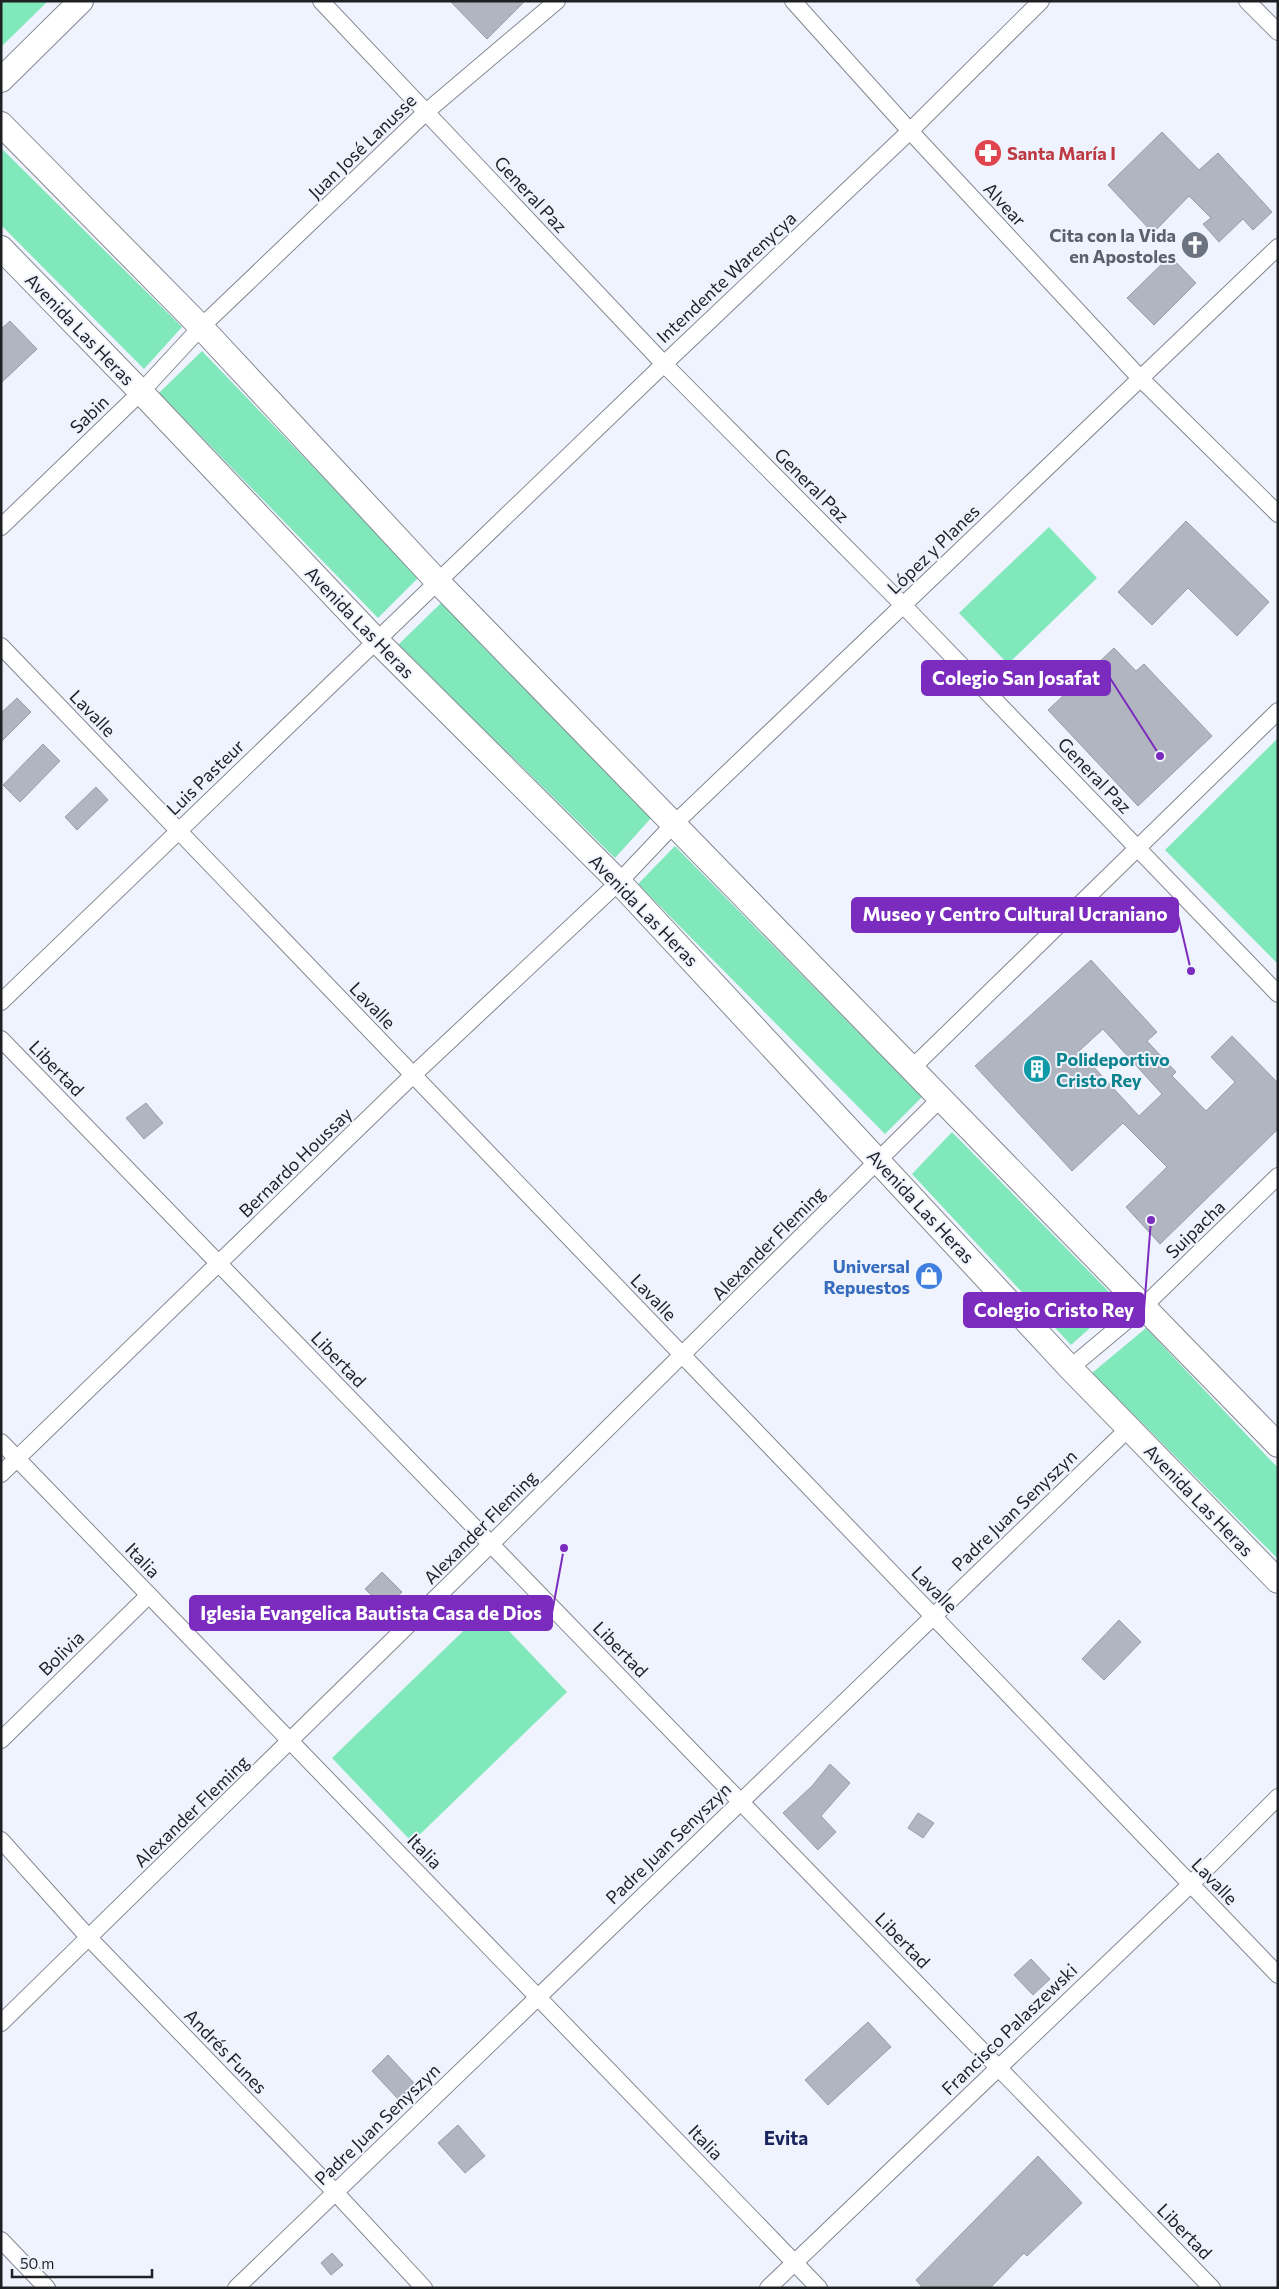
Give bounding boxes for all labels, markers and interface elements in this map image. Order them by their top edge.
street label: Juan José Lanusse [304,89,420,203]
pharmacy icon: Santa María I [973,138,1003,168]
place label: Santa María I [1007,142,1116,164]
street label: General Paz [490,151,572,237]
street label: Alvear [979,177,1031,231]
street label: Intendente Warenycya [652,207,800,347]
place label: Cita con la Vida en Apostoles [1049,224,1176,267]
church icon: Cita con la Vida en Apostoles [1180,230,1210,260]
street label: Avenida Las Heras [21,268,139,390]
street label: Sabin [65,390,113,438]
street label: General Paz [770,443,854,527]
street label: López y Planes [882,500,984,598]
street label: Avenida Las Heras [301,561,419,683]
callout: Colegio San Josafat [922,661,1110,695]
text: Colegio San Josafat [932,666,1100,689]
street label: Lavalle [65,685,121,741]
street label: General Paz [1054,733,1136,817]
street label: Luis Pasteur [162,735,248,819]
street label: Avenida Las Heras [585,849,703,971]
callout: Museo y Centro Cultural Ucraniano [852,898,1178,932]
text: Museo y Centro Cultural Ucraniano [862,902,1168,925]
street label: Lavalle [345,977,401,1033]
street label: Libertad [25,1035,89,1101]
place label: Polideportivo Cristo Rey [1056,1048,1170,1091]
building icon: Polideportivo Cristo Rey [1022,1054,1052,1084]
street label: Bernardo Houssay [234,1102,356,1222]
street label: Avenida Las Heras [863,1145,979,1267]
street label: Alexander Fleming [707,1182,829,1304]
street label: Suipacha [1161,1195,1229,1263]
place label: Universal Repuestos [824,1255,910,1298]
shop icon: Universal Repuestos [914,1261,944,1291]
street label: Lavalle [626,1269,682,1325]
callout: Colegio Cristo Rey [964,1293,1144,1327]
text: Colegio Cristo Rey [974,1298,1135,1321]
street label: Libertad [307,1326,371,1392]
street label: Avenida Las Heras [1140,1439,1258,1561]
street label: Padre Juan Senyszyn [947,1445,1081,1575]
street label: Alexander Fleming [419,1466,541,1588]
street label: Italia [121,1538,165,1582]
street label: Lavalle [907,1561,963,1617]
callout: Iglesia Evangelica Bautista Casa de Dios [190,1596,552,1630]
text: Iglesia Evangelica Bautista Casa de Dios [200,1601,542,1624]
street label: Libertad [589,1616,653,1682]
street label: Bolivia [34,1626,88,1680]
street label: Alexander Fleming [129,1750,253,1871]
street label: Padre Juan Senyszyn [601,1778,735,1908]
street label: Italia [403,1829,447,1873]
street label: Lavalle [1187,1853,1243,1909]
street label: Libertad [871,1907,935,1973]
street label: Francisco Palaszewski [937,1959,1081,2099]
street label: Andrés Funes [180,2004,272,2098]
street label: Padre Juan Senyszyn [310,2059,444,2189]
street label: Italia [684,2120,728,2164]
district label: Evita [764,2126,808,2149]
street label: Libertad [1153,2198,1217,2264]
scale bar [12,2246,152,2278]
text: 50 m [20,2254,54,2272]

